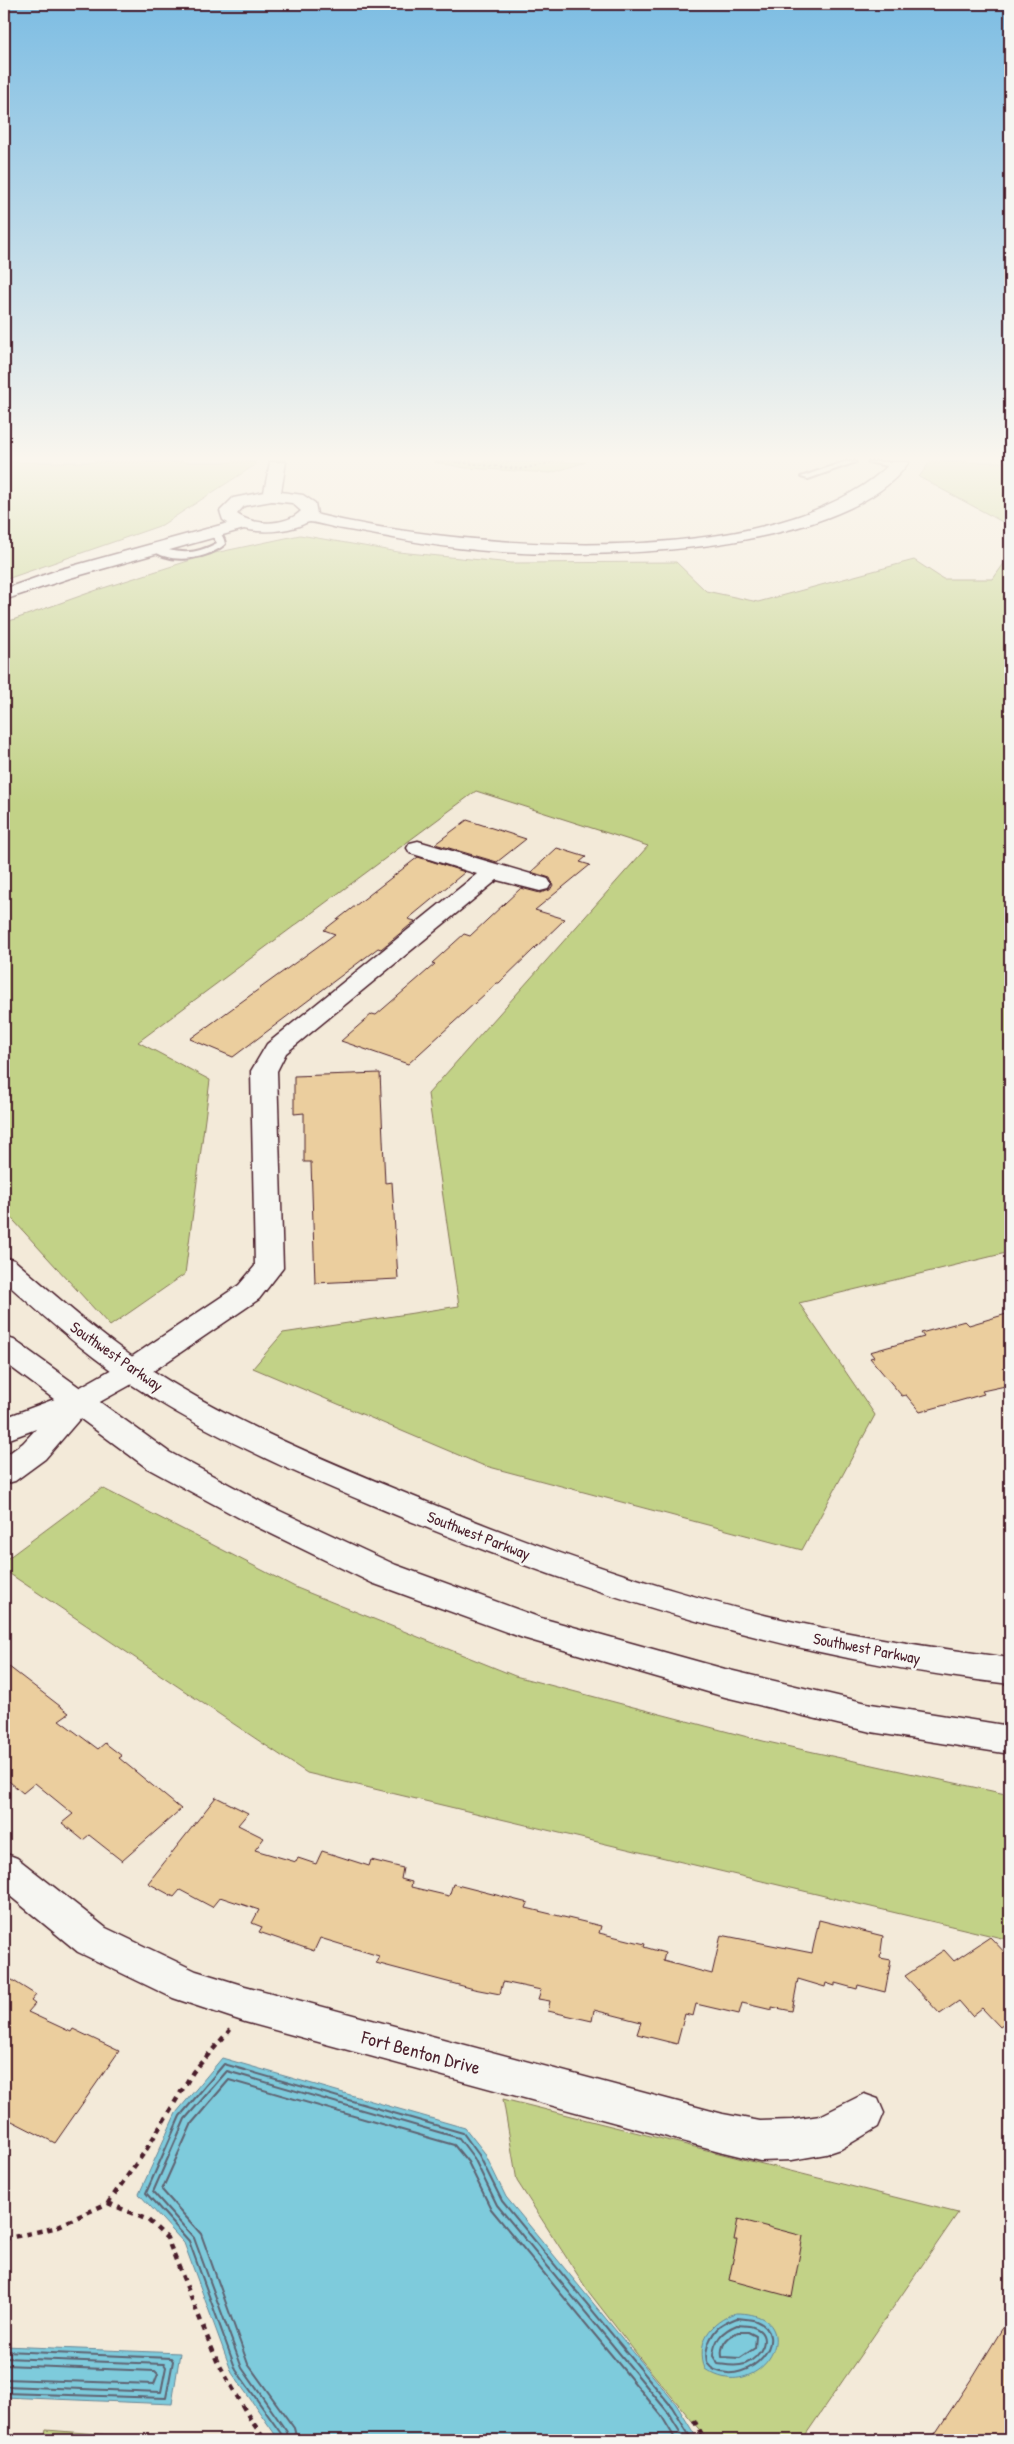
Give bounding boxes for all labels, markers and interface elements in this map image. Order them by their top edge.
street label: Southwest Parkway [66,1316,168,1396]
street label: Southwest Parkway [424,1505,534,1565]
street label: Southwest Parkway [812,1627,923,1669]
street label: Fort Benton Drive [358,2023,484,2080]

